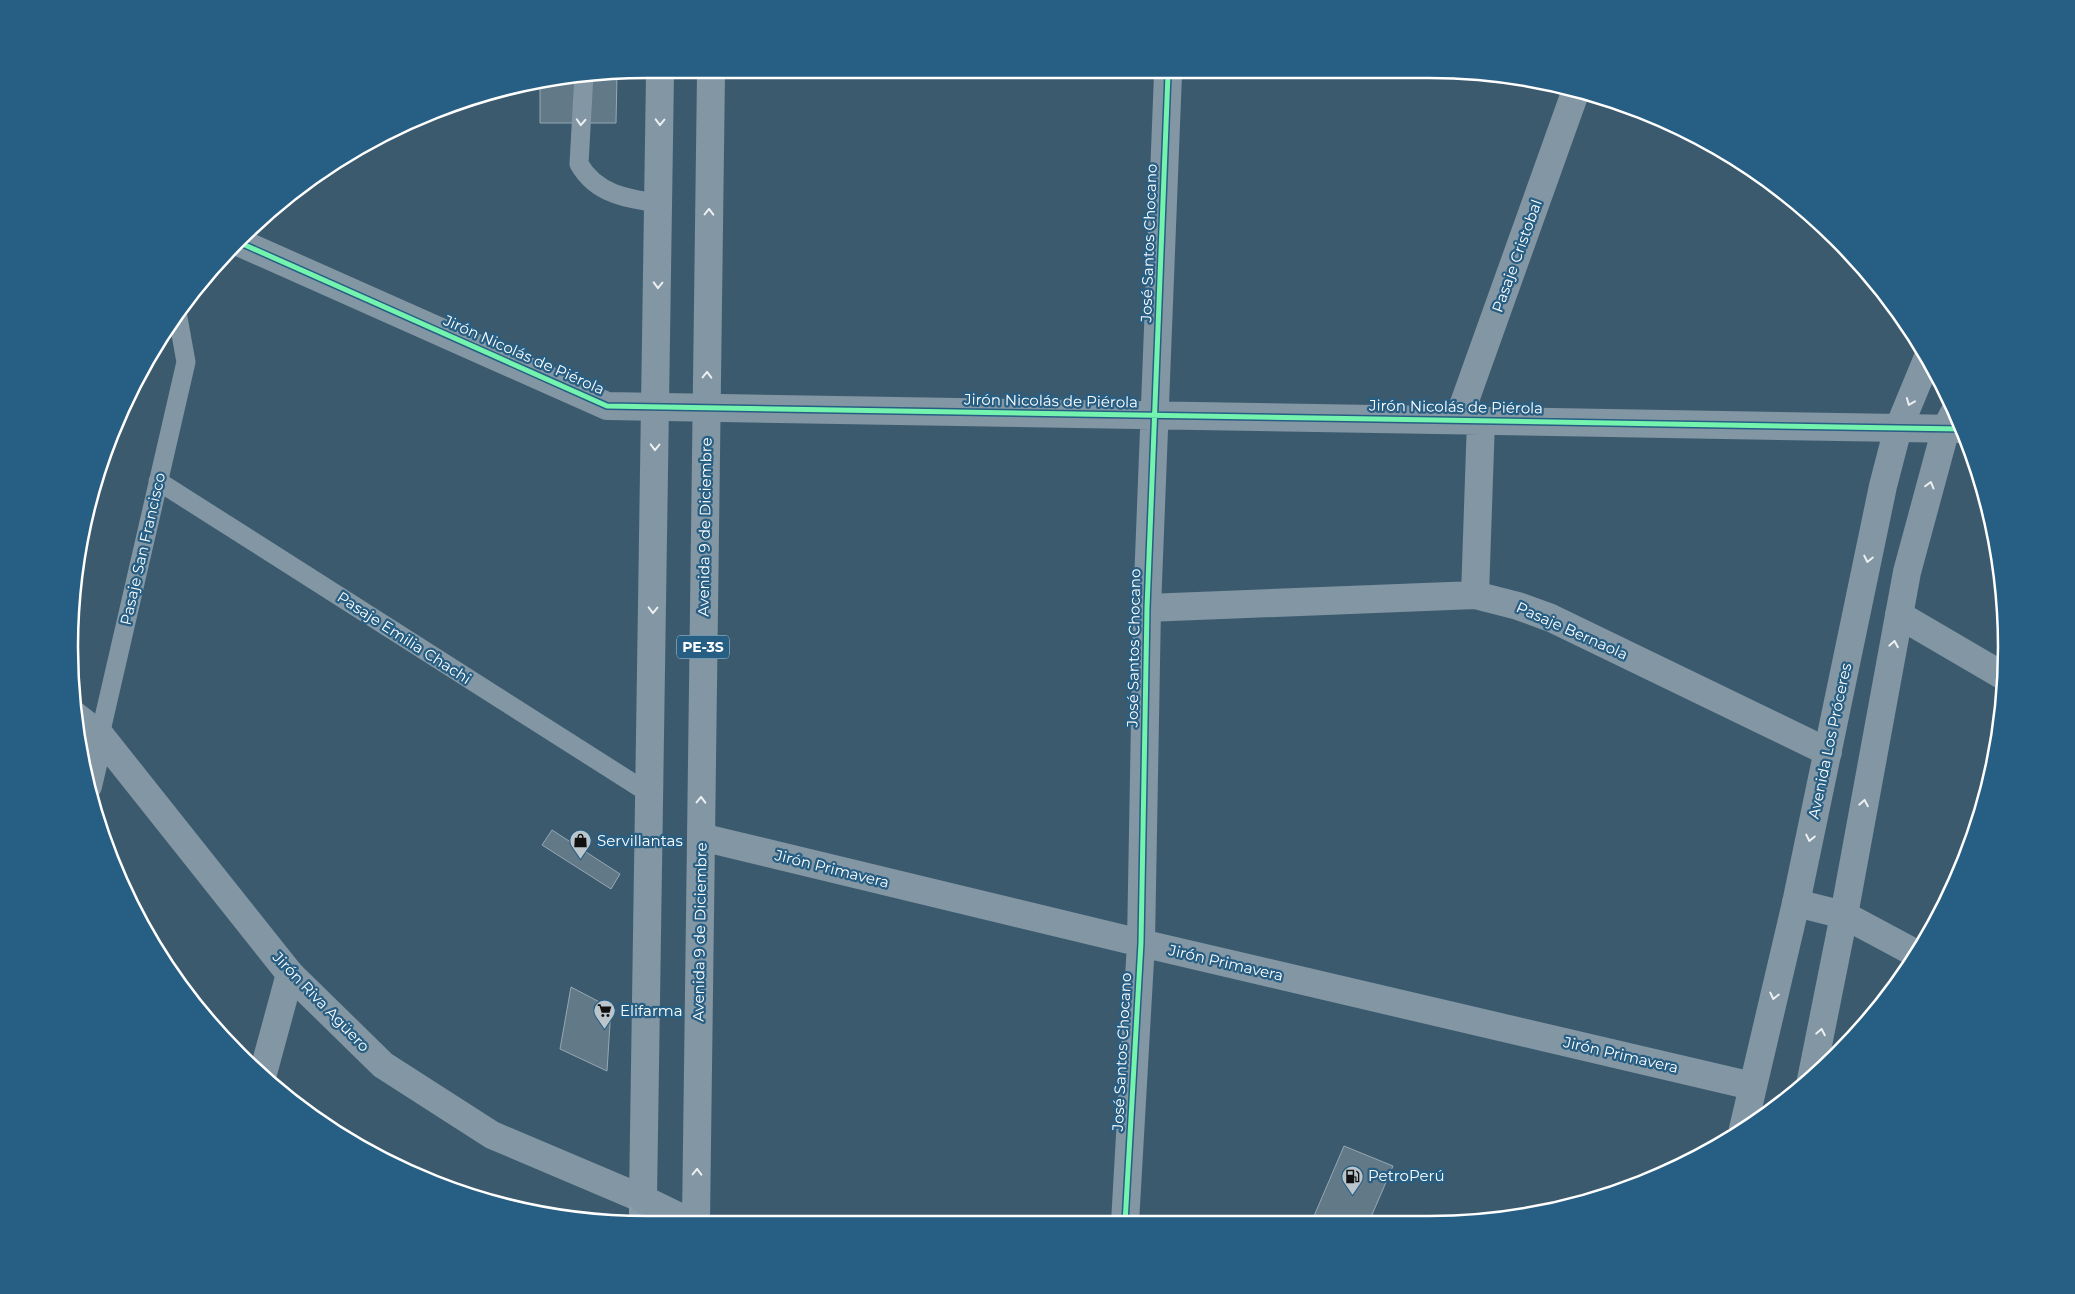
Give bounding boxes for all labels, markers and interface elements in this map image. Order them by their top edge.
one-way arrow [576,119,587,127]
one-way arrow [655,119,665,127]
street label: José Santos Chocano [1136,163,1161,324]
street label: Pasaje Cristobal [1487,197,1546,315]
one-way arrow [704,208,714,216]
one-way arrow [653,282,663,289]
street label: Jirón Nicolás de Piérola [440,310,608,399]
one-way arrow [701,370,712,378]
street label: Jirón Nicolás de Piérola [963,389,1138,412]
street label: Jirón Nicolás de Piérola [1368,395,1543,418]
one-way arrow [1905,397,1916,406]
street label: Avenida 9 de Diciembre [693,437,716,617]
one-way arrow [650,444,660,452]
street label: Pasaje San Francisco [116,471,169,627]
one-way arrow [1925,482,1935,490]
one-way arrow [1863,554,1873,563]
street label: José Santos Chocano [1123,568,1144,729]
street label: Pasaje Emilia Chachi [334,587,475,688]
street label: Pasaje Bernaola [1513,597,1631,664]
one-way arrow [648,606,658,614]
road number: PE-3S [677,636,729,659]
one-way arrow [1888,639,1898,648]
street label: Avenida Los Próceres [1804,661,1855,821]
one-way arrow [696,795,706,803]
one-way arrow [1859,799,1869,808]
shop icon: Servillantas [569,829,593,860]
place label: Servillantas [597,831,683,850]
one-way arrow [1805,833,1816,842]
street label: Avenida 9 de Diciembre [688,842,711,1022]
street label: Jirón Primavera [772,845,891,892]
street label: Jirón Primavera [1166,940,1285,985]
street label: Jirón Riva Agüero [268,947,374,1056]
street label: José Santos Chocano [1108,972,1135,1133]
one-way arrow [1769,992,1780,1001]
supermarket icon: Elifarma [592,999,616,1030]
place label: Elifarma [620,1001,683,1020]
one-way arrow [1815,1027,1825,1036]
street label: Jirón Primavera [1561,1032,1680,1077]
fuel station icon: PetroPerú [1340,1164,1364,1195]
place label: PetroPerú [1368,1166,1445,1185]
one-way arrow [692,1168,702,1176]

